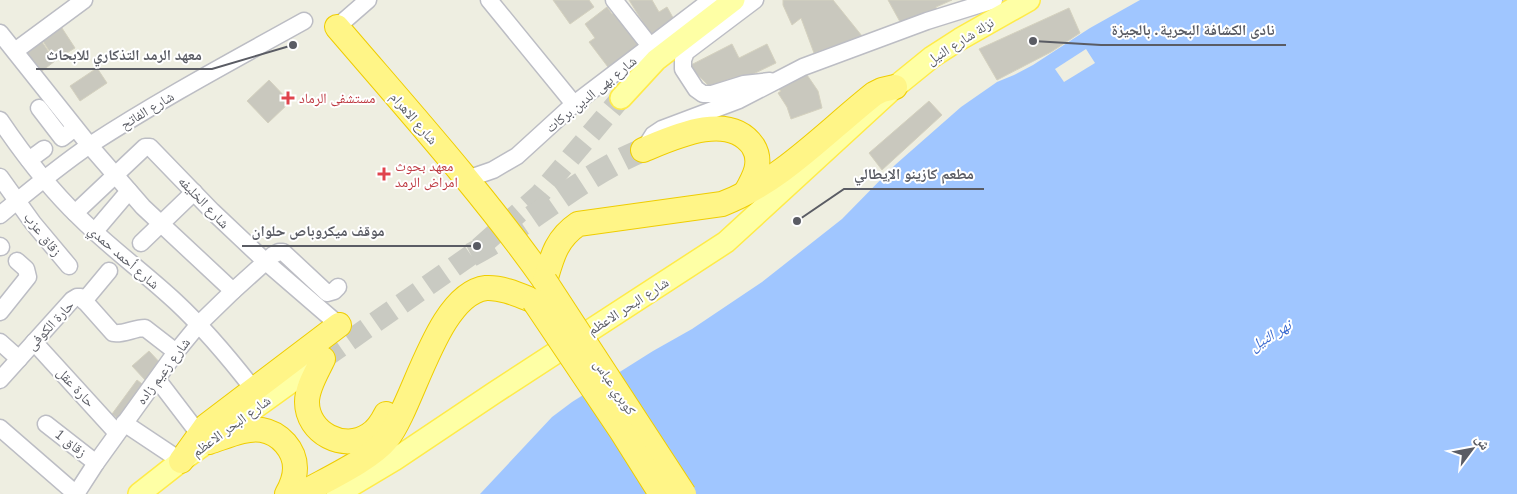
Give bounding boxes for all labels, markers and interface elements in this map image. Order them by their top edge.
street label: نزلة شارع النيل [923,13,998,70]
callout: نادى الكشافة البحرية . بالجيزة [1101,15,1286,45]
text: نادى الكشافة البحرية . بالجيزة [1111,20,1275,39]
callout: معهد الرمد التذكاري للابحاث [36,39,212,69]
text: معهد الرمد التذكاري للابحاث [46,45,202,67]
street label: شارع بهى الدين بركات [542,52,641,137]
street label: شارع الفاتح [117,87,178,134]
street label: شارع الاهرام [385,88,442,149]
place label: مستشفى الرماد [299,89,375,107]
marker: مستشفى الرماد [281,91,295,105]
place label: معهد بحوث امراض الرمد [395,157,458,191]
callout: مطعم كازينو الإيطالي [844,159,984,189]
text: مطعم كازينو الإيطالي [854,164,974,186]
marker: معهد بحوث امراض الرمد [377,167,391,181]
street label: شارع الخليفه [174,172,233,233]
street label: زقاق عزب [20,208,66,260]
callout: موقف ميكروباص حلوان [242,216,395,246]
street label: شارع أحمد حمدي [83,221,163,295]
text: موقف ميكروباص حلوان [251,221,385,240]
street label: شارع البحر الاعظم [584,273,673,340]
street label: حارة الكوفى [22,296,78,354]
water label: نهر النيل [1246,314,1297,355]
street label: شارع زعيم زاده [132,334,195,409]
street label: كوبري عباس [588,356,640,420]
street label: حارة عقل [53,363,99,411]
street label: شارع البحر الاعظم [188,391,275,462]
north arrow [1447,424,1497,474]
street label: زقاق 1 [52,425,90,461]
text: ش [1471,431,1495,453]

